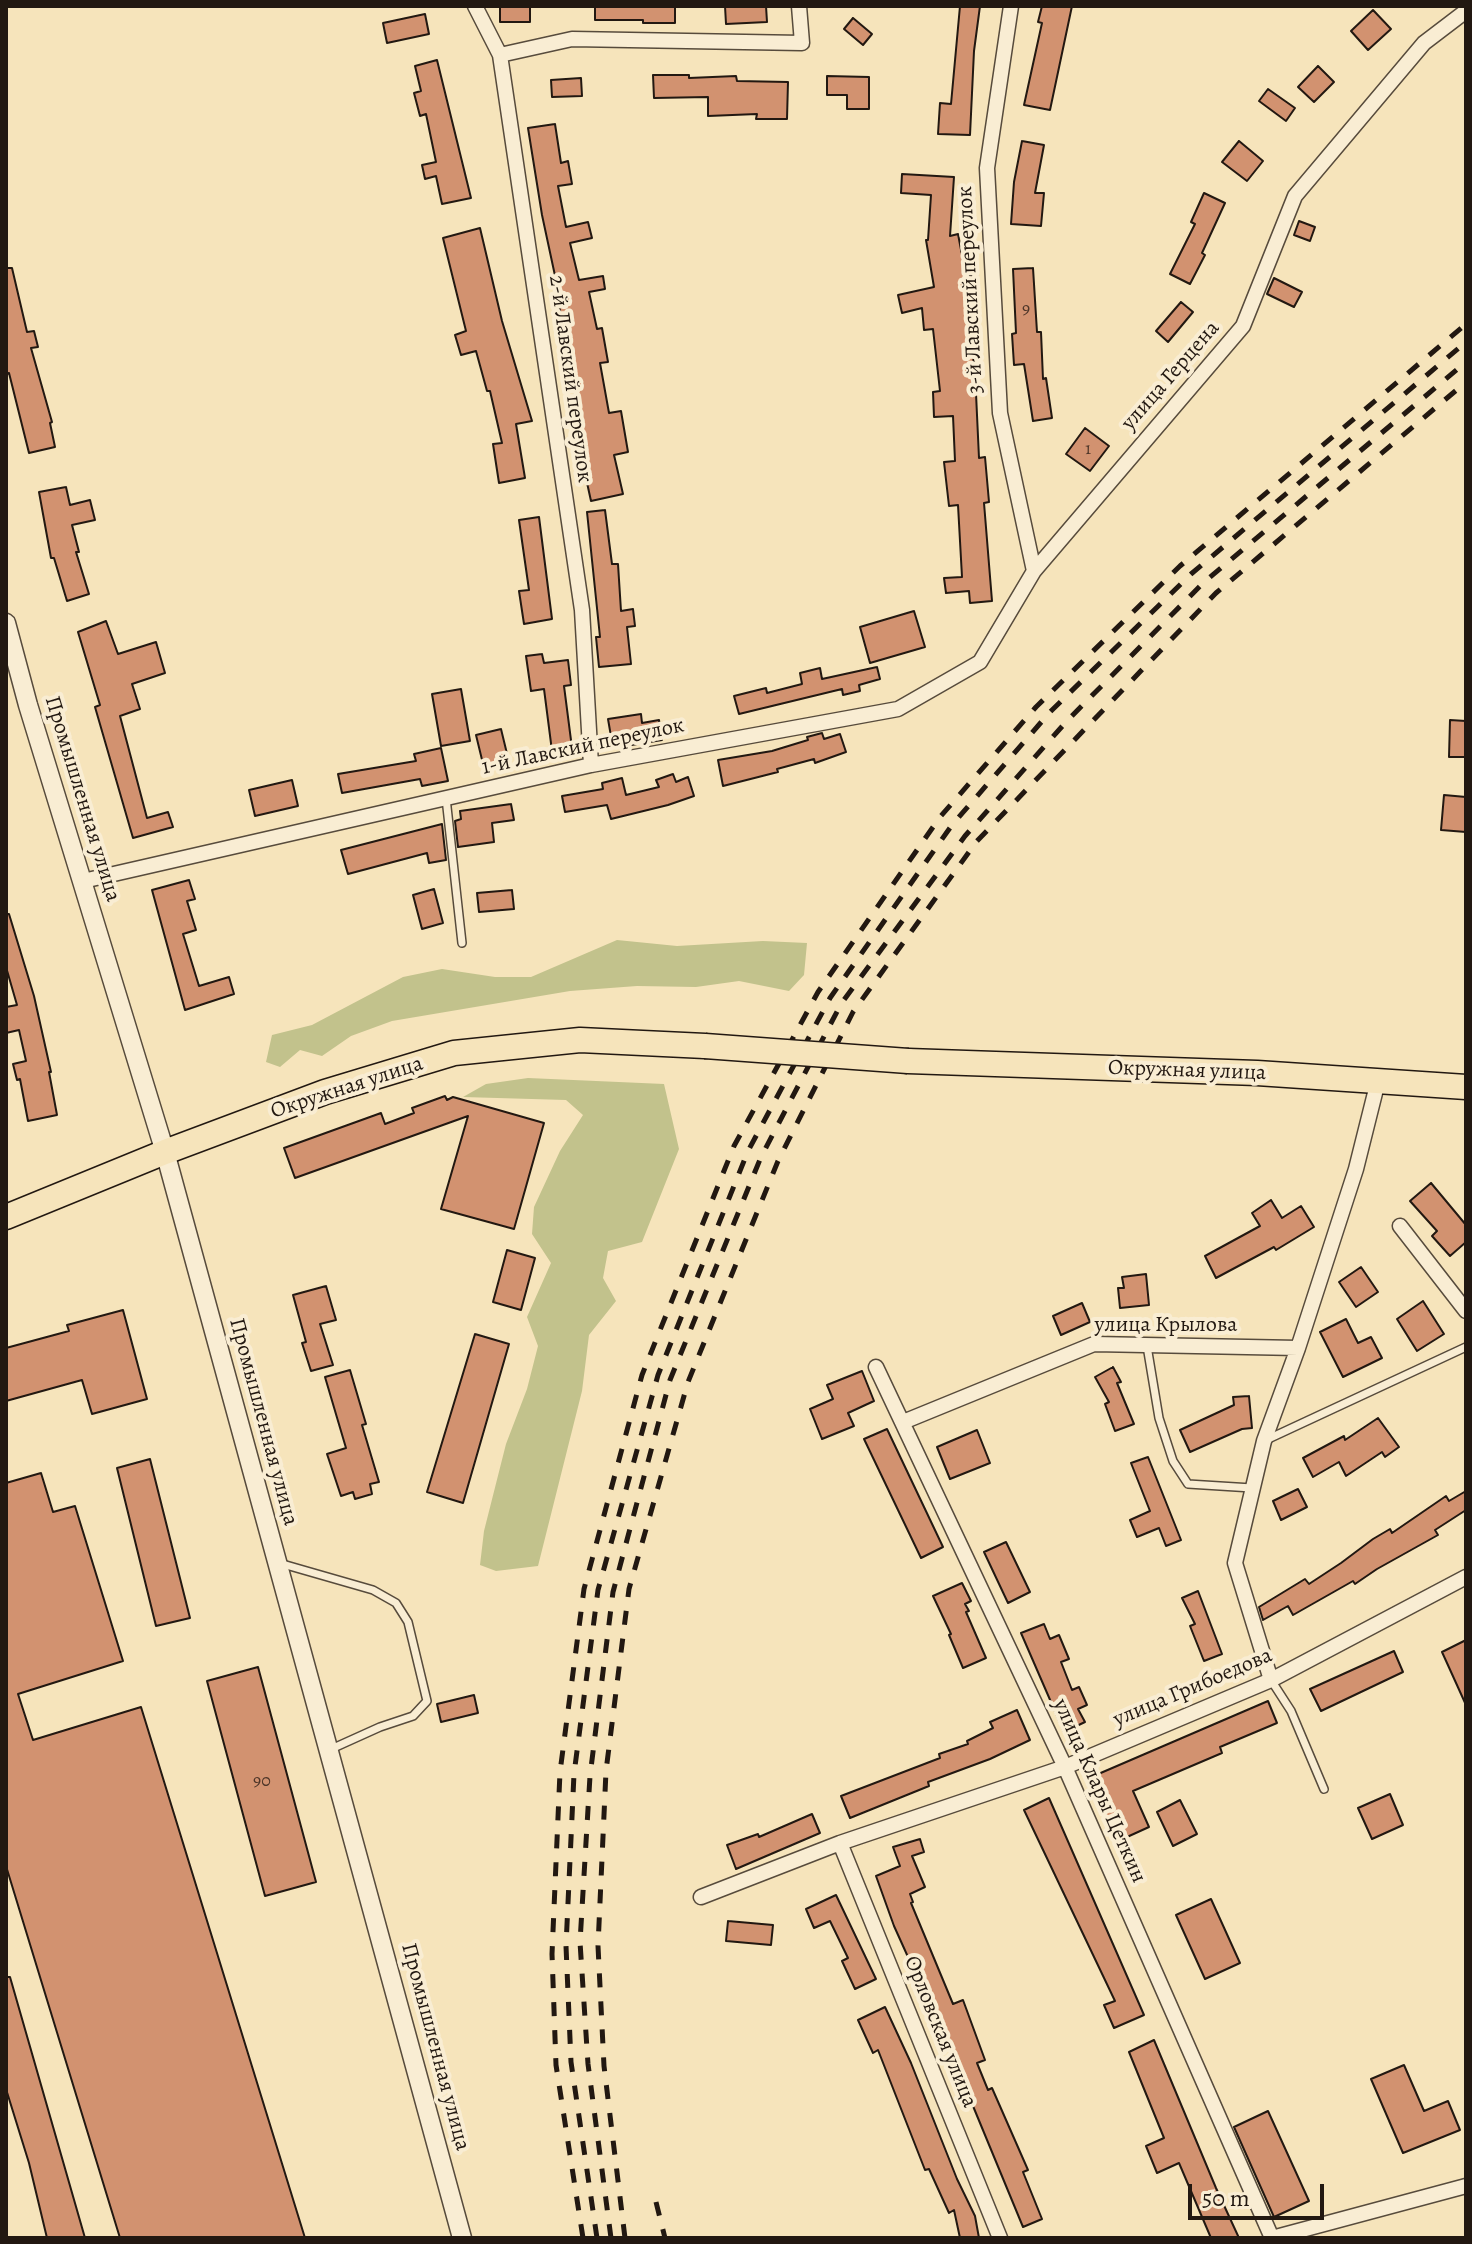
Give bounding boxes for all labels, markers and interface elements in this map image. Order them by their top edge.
street label: 3-й Лавский переулок [952,186,990,394]
street label: 2-й Лавский переулок [542,274,598,484]
house number: 9 [1022,299,1030,321]
street label: улица Герцена [1116,316,1226,436]
house number: 1 [1085,439,1091,461]
street label: Промышленная улица [38,693,126,905]
street label: 1-й Лавский переулок [479,713,687,781]
street label: Окружная улица [268,1051,426,1125]
street label: Окружная улица [1107,1055,1267,1087]
street label: улица Крылова [1094,1313,1238,1339]
street label: Промышленная улица [223,1315,303,1529]
street label: улица Грибоедова [1110,1643,1276,1733]
street label: улица Клары Цеткин [1047,1695,1151,1887]
house number: 90 [253,1771,271,1793]
street label: Промышленная улица [395,1940,475,2154]
street label: Орловская улица [898,1952,982,2112]
scale bar [1192,2168,1328,2218]
text: 50 m [1202,2182,1250,2214]

